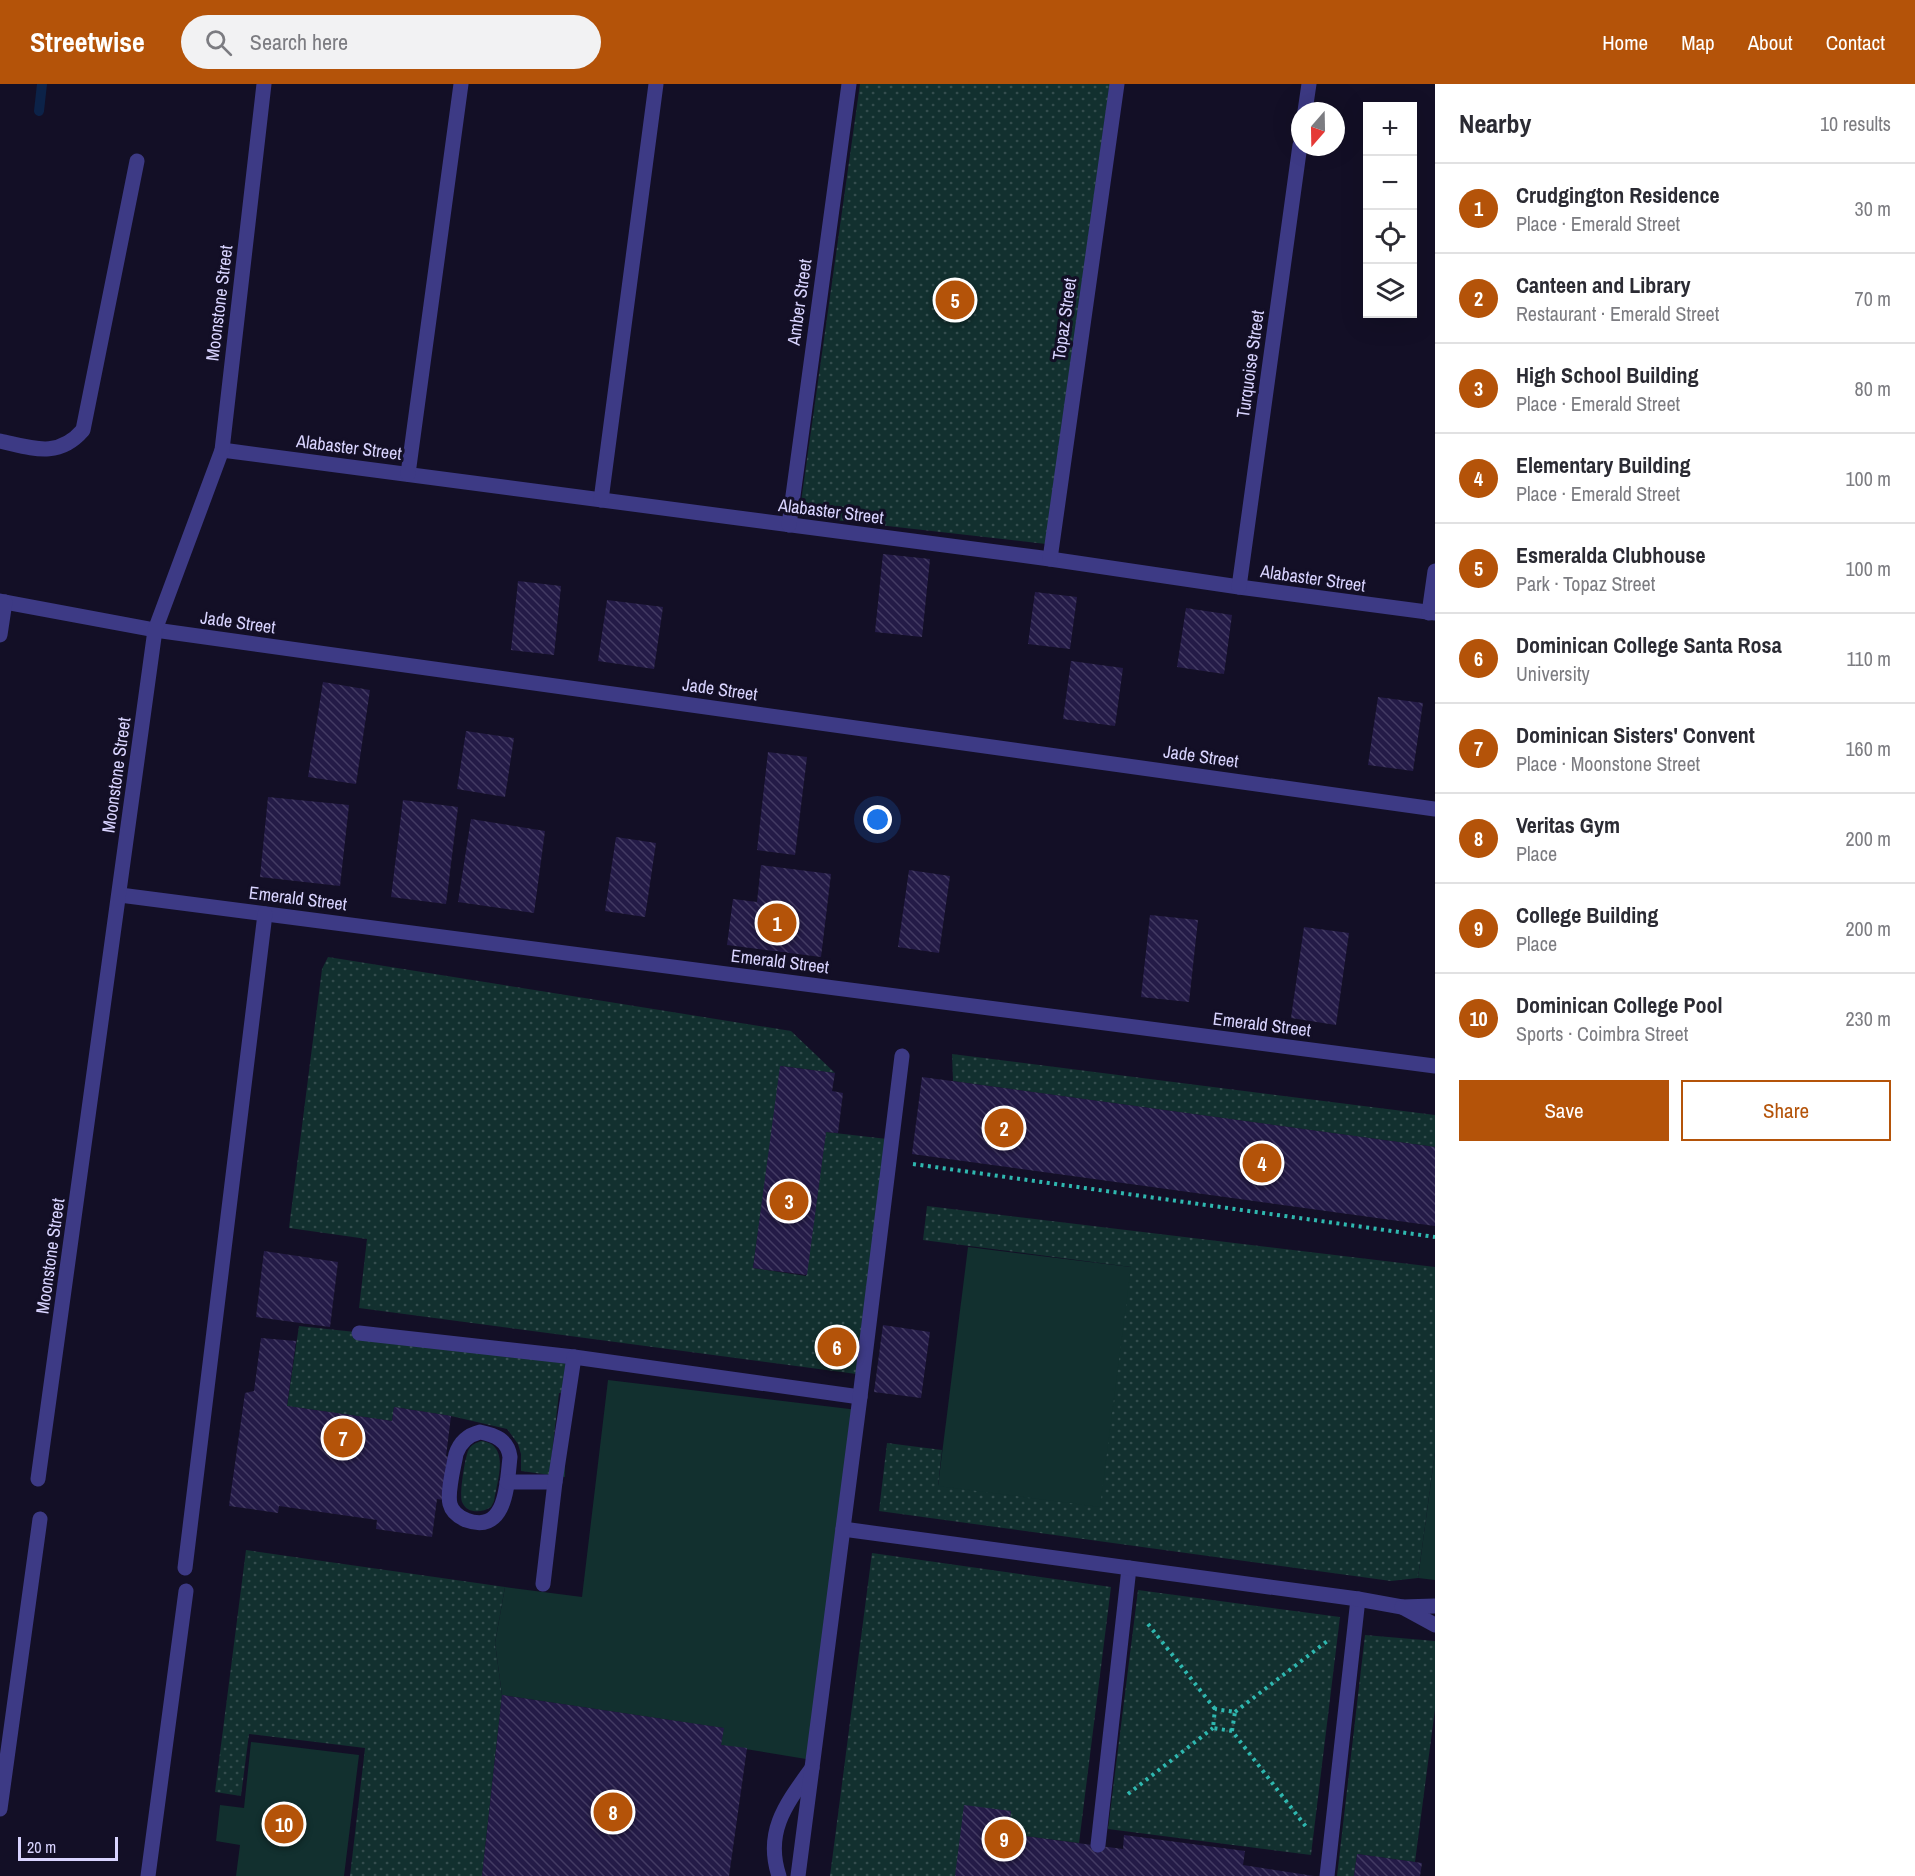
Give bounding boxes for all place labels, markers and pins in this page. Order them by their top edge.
pin: 5 [936,278,974,322]
pin: 1 [758,900,796,946]
pin: 2 [984,1106,1024,1150]
pin: 4 [1242,1140,1282,1186]
pin: 3 [770,1178,808,1224]
pin: 6 [818,1324,856,1370]
pin: 7 [324,1416,362,1460]
pin: 8 [594,1790,632,1834]
pin: 10 [264,1802,304,1846]
pin: 9 [984,1816,1024,1862]

